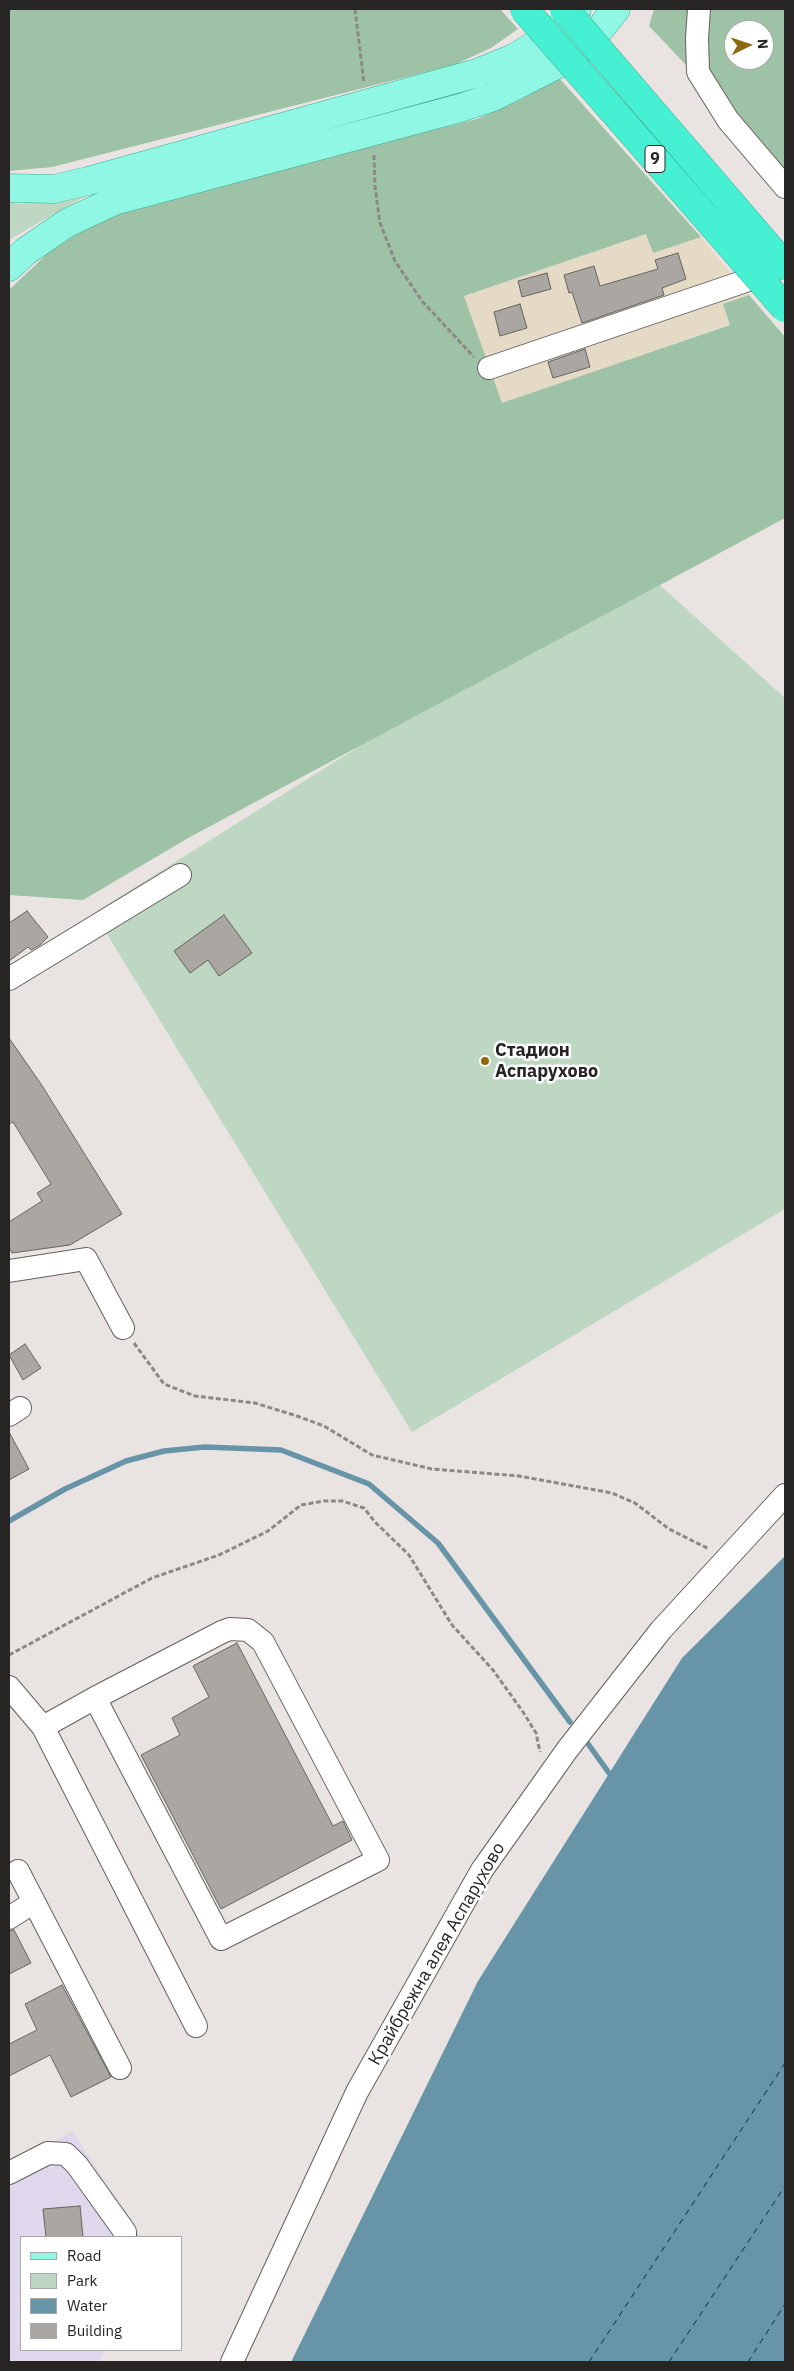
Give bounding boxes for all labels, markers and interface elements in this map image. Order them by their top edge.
north arrow [724,20,774,70]
text: N [754,38,772,50]
road number: 9 [645,146,665,172]
place label: Стадион Аспарухово [495,1040,598,1082]
marker: Стадион Аспарухово [479,1055,491,1067]
street label: Крайбрежна алея Аспарухово [364,1839,510,2069]
legend [20,2236,182,2351]
text: Road [67,2246,102,2265]
text: Park [67,2271,97,2290]
text: Water [67,2296,107,2315]
text: Building [67,2321,122,2340]

